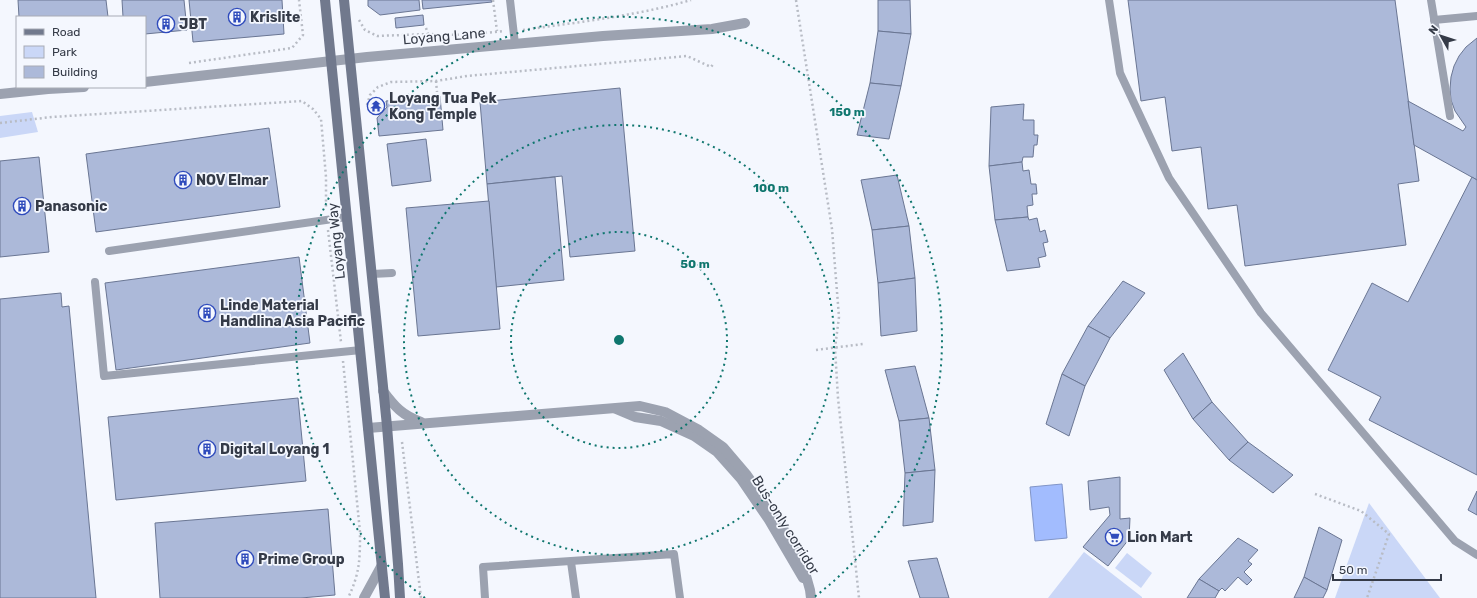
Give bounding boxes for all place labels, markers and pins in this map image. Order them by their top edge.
building icon: Krislite [227,7,247,27]
place label: Krislite [250,9,300,26]
building icon: JBT [156,14,176,34]
place label: JBT [179,16,207,33]
place label: Loyang Tua Pek Kong Temple [389,90,497,123]
temple icon: Loyang Tua Pek Kong Temple [366,96,386,116]
building icon: NOV Elmar [173,170,193,190]
place label: NOV Elmar [196,172,269,189]
building icon: Panasonic [12,196,32,216]
place label: Panasonic [35,198,107,215]
place label: Linde Material Handlina Asia Pacific [220,297,365,330]
building icon: Linde Material Handlina Asia Pacific [197,303,217,323]
centre of rings [612,333,626,347]
building icon: Digital Loyang 1 [197,439,217,459]
place label: Digital Loyang 1 [220,441,329,458]
supermarket icon: Lion Mart [1104,527,1124,547]
place label: Lion Mart [1127,529,1193,546]
building icon: Prime Group [235,549,255,569]
place label: Prime Group [258,551,345,568]

